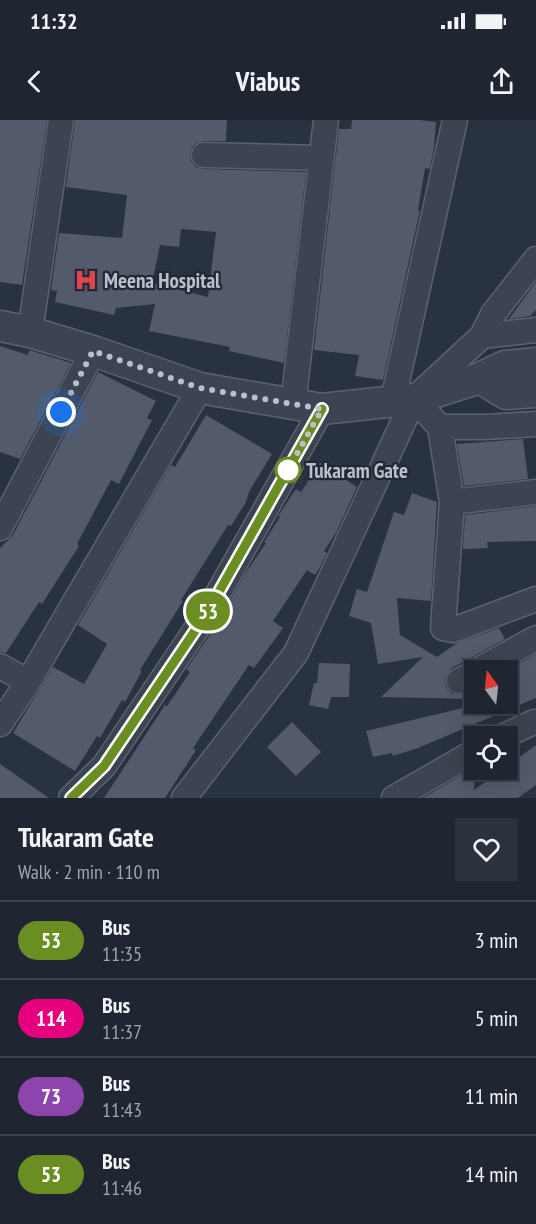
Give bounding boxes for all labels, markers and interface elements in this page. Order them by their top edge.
text: 11:32 [30,7,78,35]
text: Viabus [236,64,300,98]
icon: back [18,65,51,98]
icon: share [485,65,518,98]
hospital icon: Meena Hospital [73,267,99,293]
place label: Meena Hospital [104,267,221,294]
your location [46,397,76,427]
marker: Tukaram Gate [275,457,301,483]
place label: Tukaram Gate [306,457,408,484]
line badge: 53 [181,592,235,630]
text: 53 [198,598,218,625]
north arrow [464,660,518,714]
map controls [464,660,518,780]
button: locate [464,726,518,780]
text: Tukaram Gate [18,818,154,855]
button: heart [455,818,518,881]
text: Walk · 2 min · 110 m [18,859,160,885]
text: Bus [102,913,130,941]
text: 3 min [475,926,518,954]
text: 53 [41,927,61,954]
text: 11:35 [102,941,142,967]
text: Bus [102,991,130,1019]
text: 5 min [475,1004,518,1032]
text: 114 [36,1005,66,1032]
text: 11:37 [102,1019,142,1045]
text: Bus [102,1069,130,1097]
text: 11 min [465,1082,518,1110]
text: 73 [41,1083,61,1110]
text: 11:43 [102,1097,142,1123]
text: Bus [102,1147,130,1175]
text: 14 min [465,1160,518,1188]
text: 53 [41,1161,61,1188]
text: 11:46 [102,1175,142,1201]

